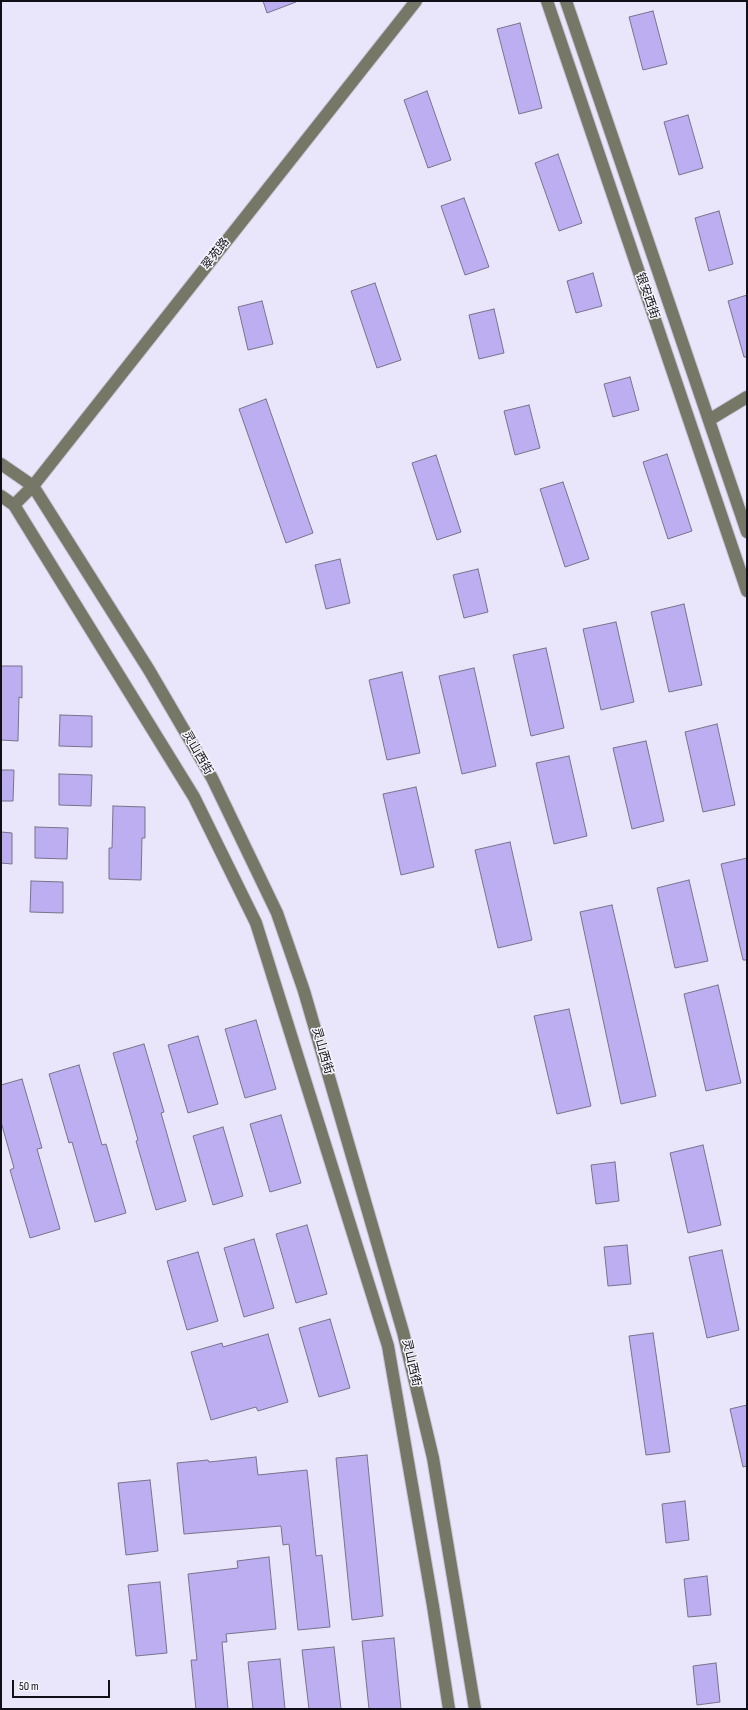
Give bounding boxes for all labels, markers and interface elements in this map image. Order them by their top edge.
street label: 翠苑路 [199,235,233,273]
street label: 银安西街 [632,271,662,321]
street label: 灵山西街 [179,729,215,777]
street label: 灵山西街 [308,1026,336,1076]
street label: 灵山西街 [399,1338,423,1388]
scale bar [14,1672,112,1698]
text: 50 m [19,1679,39,1694]

